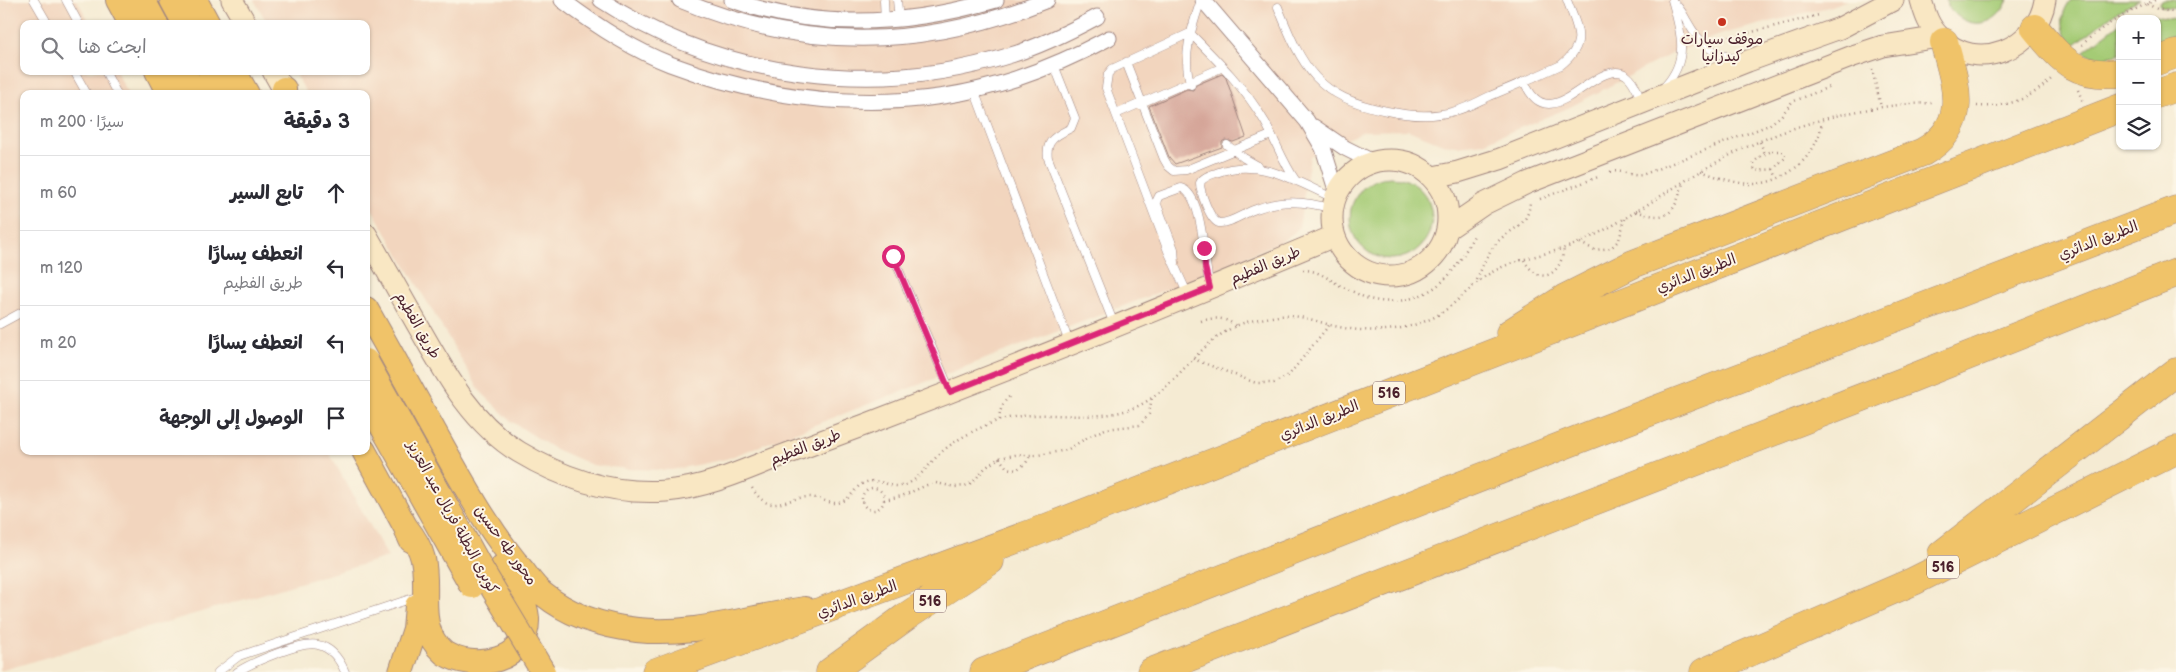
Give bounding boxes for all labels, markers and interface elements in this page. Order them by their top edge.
map controls [2116,15,2161,150]
button: + [2116,15,2161,60]
marker: موقف سيارات كيدزانيا [1716,16,1728,28]
search box [20,20,370,75]
place label: موقف سيارات كيدزانيا [1681,30,1763,66]
icon: search [38,34,66,62]
text: ابحث هنا [78,36,147,59]
button: − [2116,60,2161,105]
button: layers [2116,105,2161,150]
text: 3 دقيقة [284,109,350,134]
text: سيرًا · 200 m [40,113,124,132]
icon: ahead [322,179,350,207]
text: تابع السير [230,182,303,205]
text: 60 m [40,184,77,203]
street label: الطريق الدائري [2056,217,2141,265]
route end [1193,237,1216,260]
street label: طريق الفطيم [1227,242,1304,290]
text: انعطف يسارًا [208,243,303,266]
route start [882,245,905,268]
street label: الطريق الدائري [1654,250,1739,298]
icon: left [322,254,350,282]
text: 120 m [40,259,83,278]
text: طريق الفطيم [223,274,303,293]
street label: طريق الفطيم [390,288,445,363]
icon: left [322,329,350,357]
text: انعطف يسارًا [208,332,303,355]
text: 20 m [40,334,76,353]
road number: 516 [1373,382,1405,404]
street label: الطريق الدائري [1277,396,1362,446]
icon: arrive [322,404,350,432]
text: الوصول إلى الوجهة [159,407,303,430]
street label: طريق الفطيم [767,425,844,471]
street label: كوبرى البطلة فريال عبد العزيز [401,435,503,597]
street label: محور طه حسين [470,502,541,589]
road number: 516 [1927,556,1959,578]
street label: الطريق الدائري [815,576,900,624]
road number: 516 [914,590,946,612]

